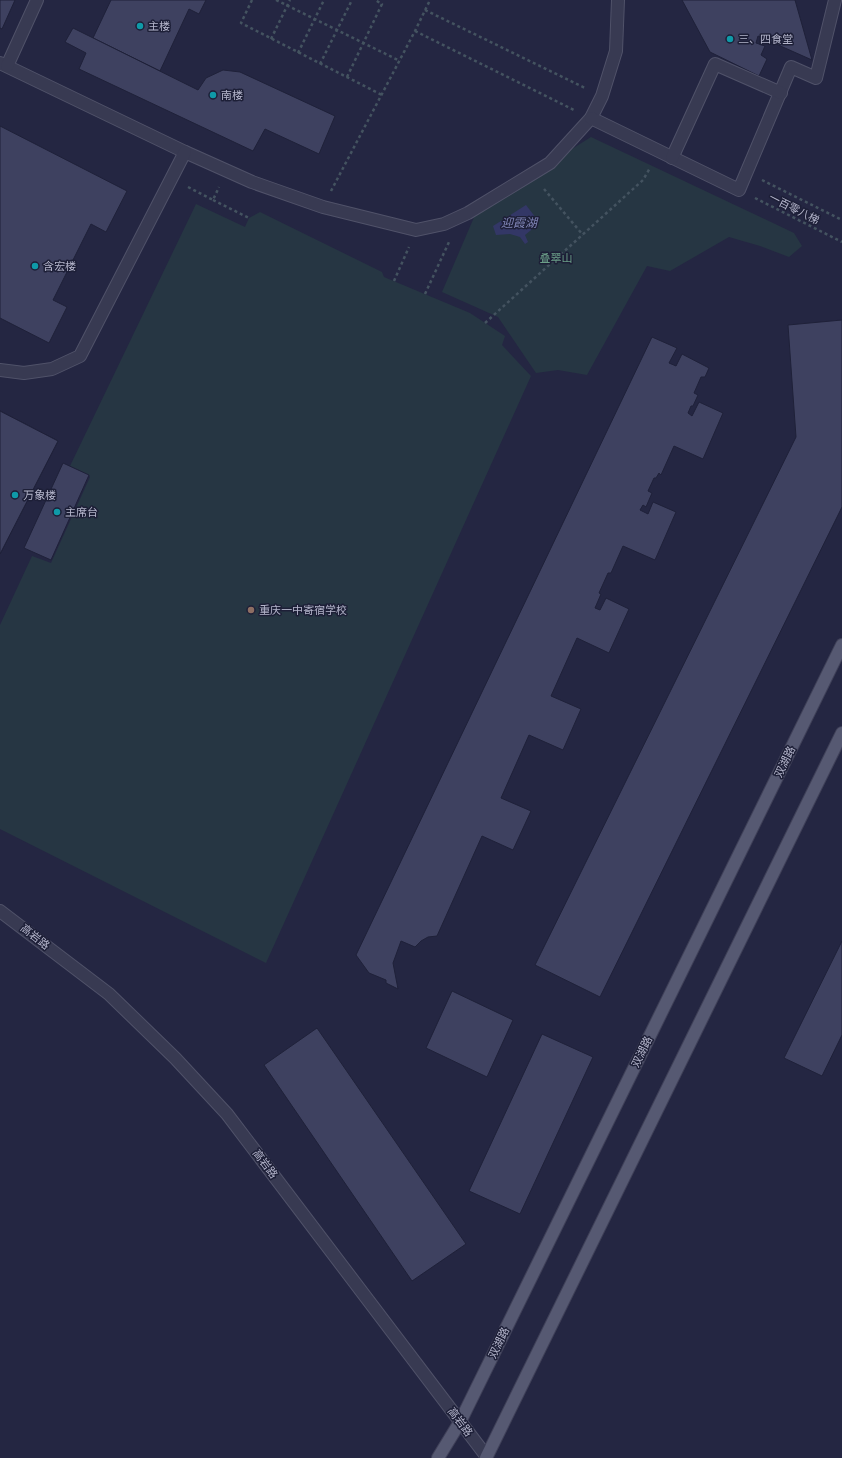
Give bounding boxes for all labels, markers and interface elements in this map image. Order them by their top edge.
place label: 主楼 [148,20,170,33]
marker: 主楼 [135,21,145,31]
place label: 三、四食堂 [738,33,793,46]
marker: 三、四食堂 [725,34,735,44]
place label: 南楼 [221,89,243,102]
marker: 南楼 [208,90,218,100]
street label: 一百零八梯 [767,191,821,227]
water label: 迎霞湖 [501,216,539,230]
park label: 叠翠山 [540,252,573,265]
place label: 含宏楼 [43,260,76,273]
marker: 含宏楼 [30,261,40,271]
place label: 万象楼 [23,489,56,502]
marker: 万象楼 [10,490,20,500]
place label: 主席台 [65,506,98,519]
marker: 主席台 [52,507,62,517]
place label: 重庆一中寄宿学校 [259,604,347,617]
marker: 重庆一中寄宿学校 [246,605,256,615]
street label: 双湖路 [772,744,798,780]
street label: 高岩路 [18,922,52,952]
street label: 双湖路 [629,1034,655,1070]
street label: 高岩路 [250,1147,280,1181]
street label: 双湖路 [486,1325,512,1361]
street label: 高岩路 [445,1405,475,1439]

